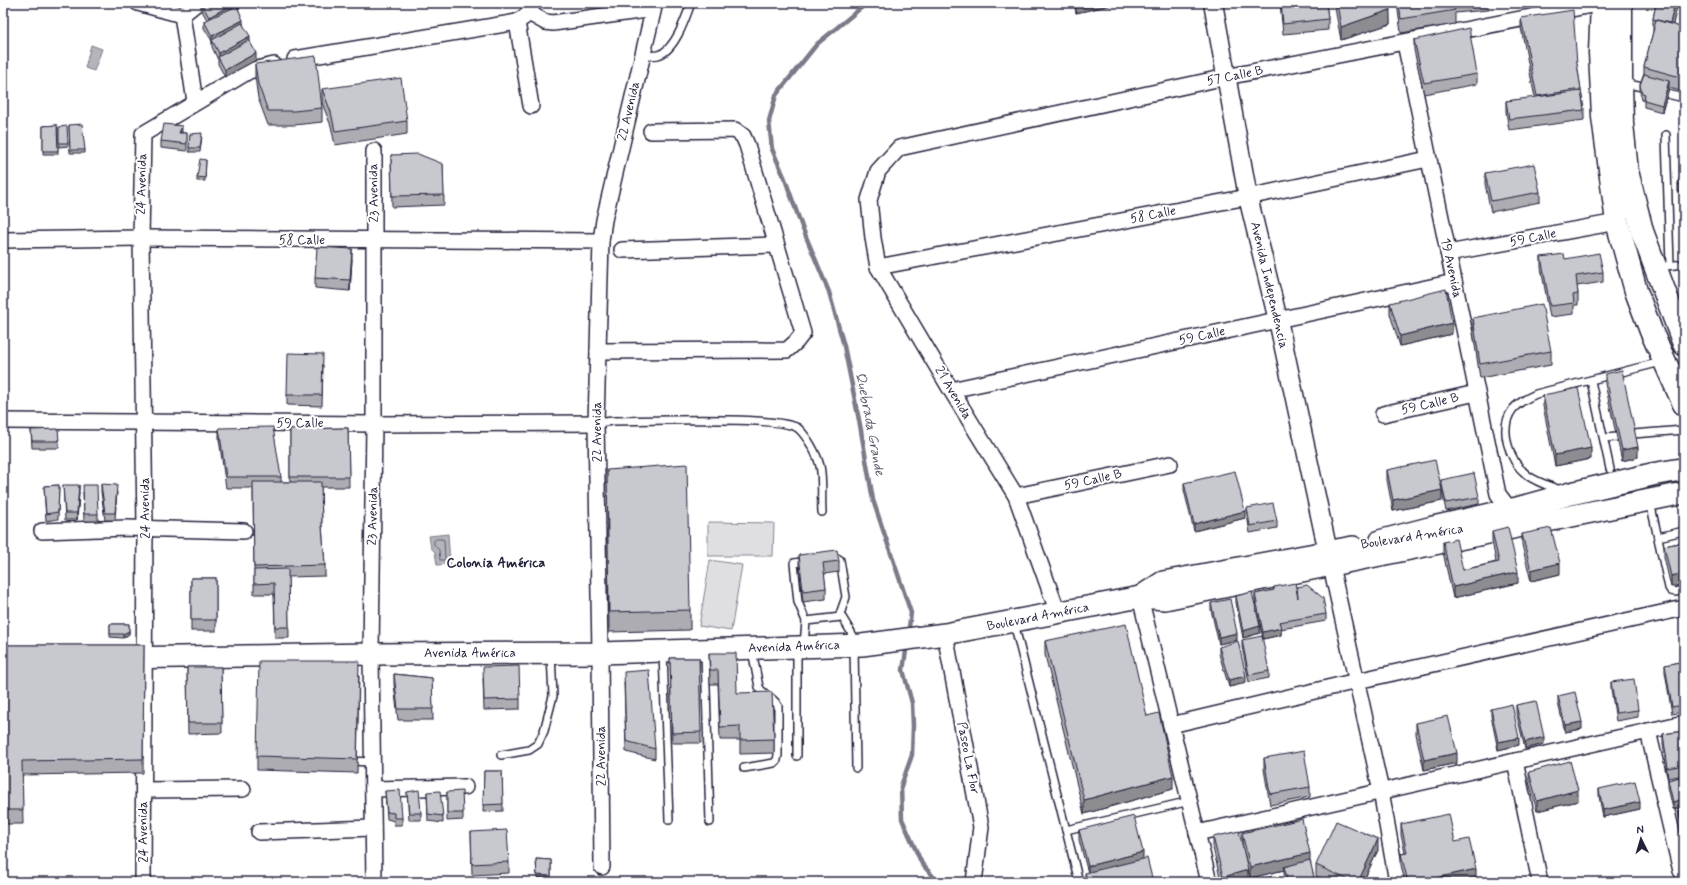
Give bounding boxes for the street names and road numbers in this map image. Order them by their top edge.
street label: 57 Calle B [1205,62,1265,90]
street label: 22 Avenida [614,79,644,142]
street label: 24 Avenida [133,153,151,215]
street label: 23 Avenida [365,163,383,223]
street label: 58 Calle [1129,202,1178,228]
street label: Avenida Independencia [1246,220,1292,350]
street label: 59 Calle [1508,225,1558,251]
street label: 58 Calle [279,232,325,249]
street label: 19 Avenida [1436,237,1466,300]
street label: 59 Calle [1177,323,1227,349]
street label: 21 Avenida [930,363,976,423]
street label: 59 Calle B [1399,389,1461,419]
street label: 22 Avenida [589,401,606,462]
street label: 59 Calle [276,415,324,432]
street label: 59 Calle B [1062,466,1124,494]
street label: 24 Avenida [137,477,154,539]
street label: 23 Avenida [364,486,382,546]
street label: Boulevard América [1360,521,1464,553]
street label: Boulevard América [986,599,1090,635]
street label: Avenida América [748,637,840,657]
street label: Avenida América [424,645,516,662]
street label: Paseo La Flor [953,720,983,796]
street label: 22 Avenida [593,725,610,786]
street label: 24 Avenida [135,801,152,863]

